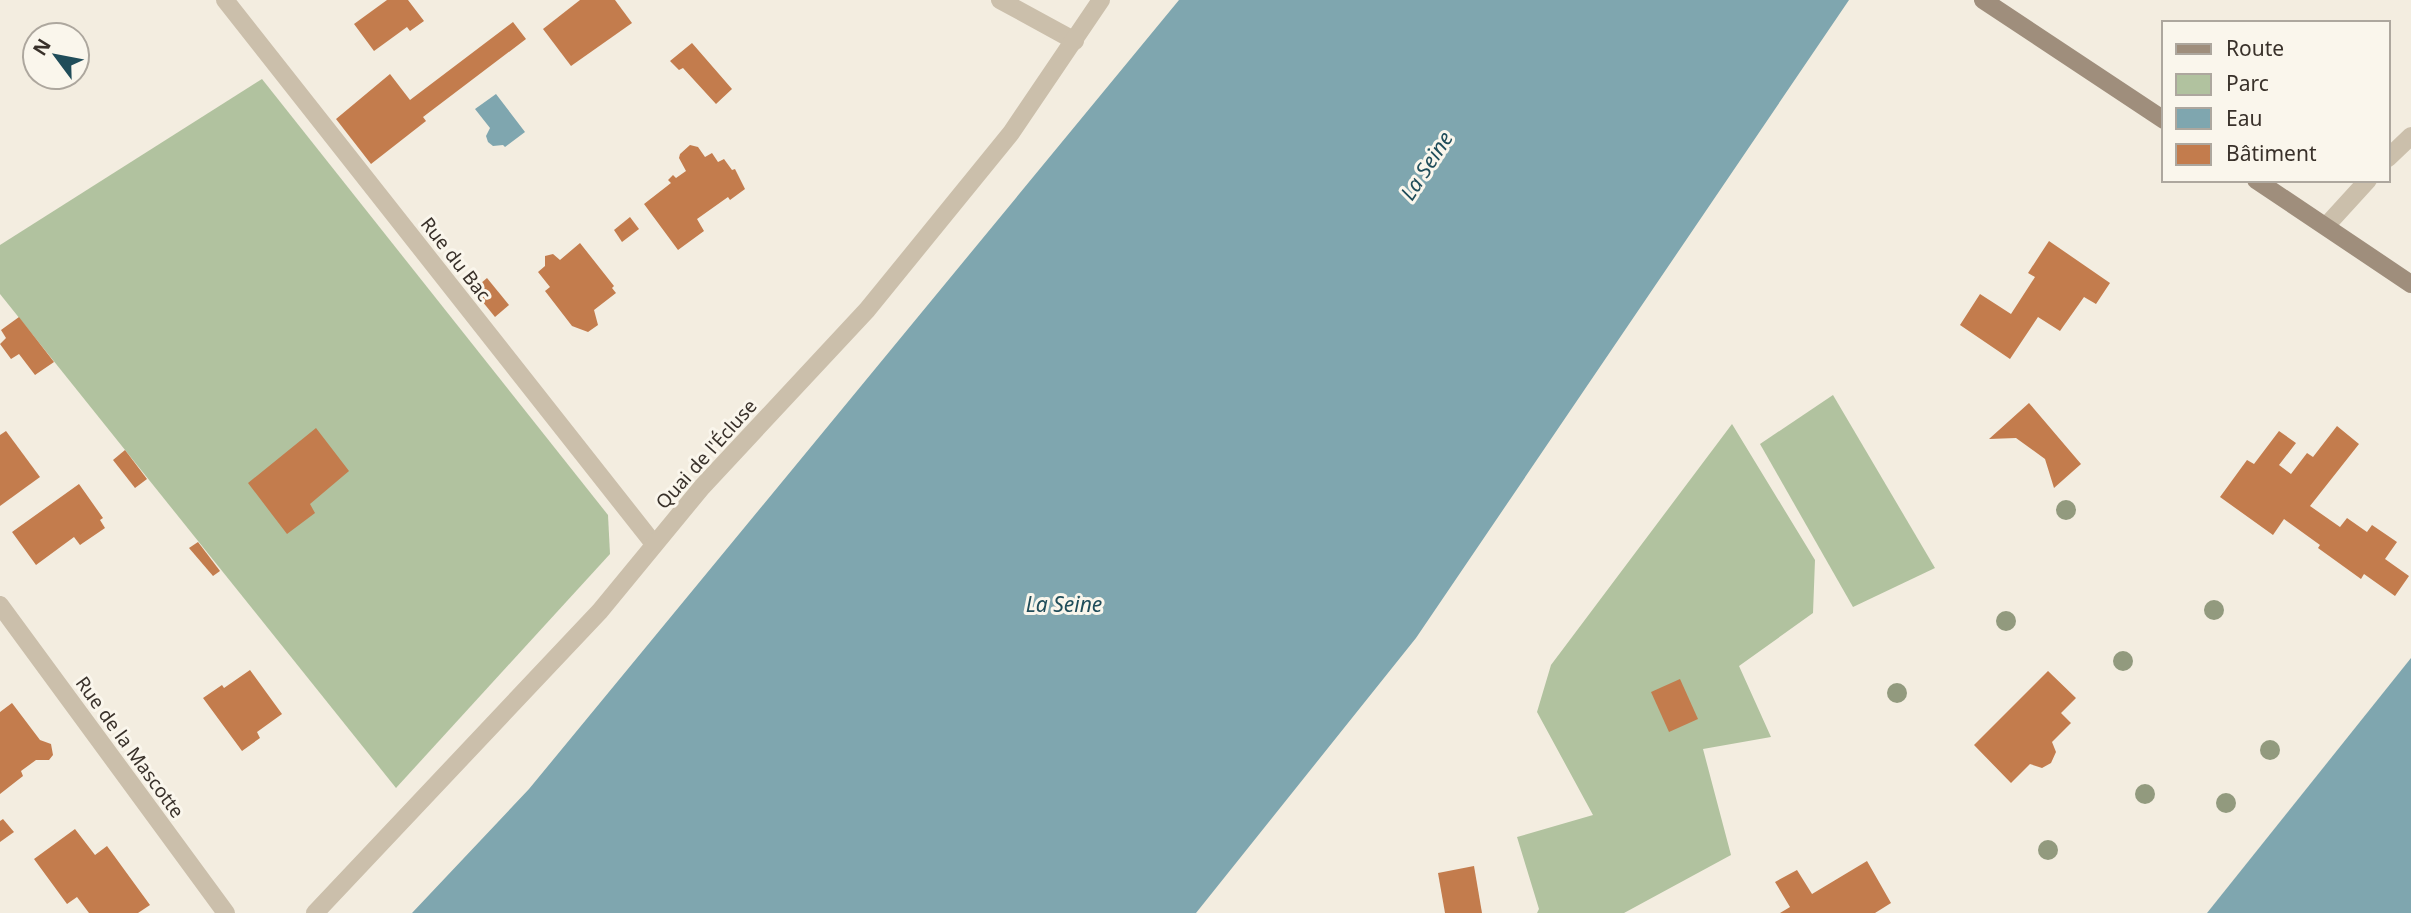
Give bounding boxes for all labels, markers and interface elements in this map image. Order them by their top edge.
north arrow [21,21,91,91]
legend [2162,21,2390,182]
text: N [26,34,57,60]
text: Route [2226,34,2284,62]
text: Parc [2226,69,2269,97]
text: Eau [2226,104,2262,132]
water label: La Seine [1394,126,1459,205]
text: Bâtiment [2226,139,2317,167]
street label: Rue du Bac [415,212,497,306]
street label: Quai de l'Écluse [650,393,762,515]
water label: La Seine [1026,590,1102,618]
street label: Rue de la Mascotte [70,671,190,823]

